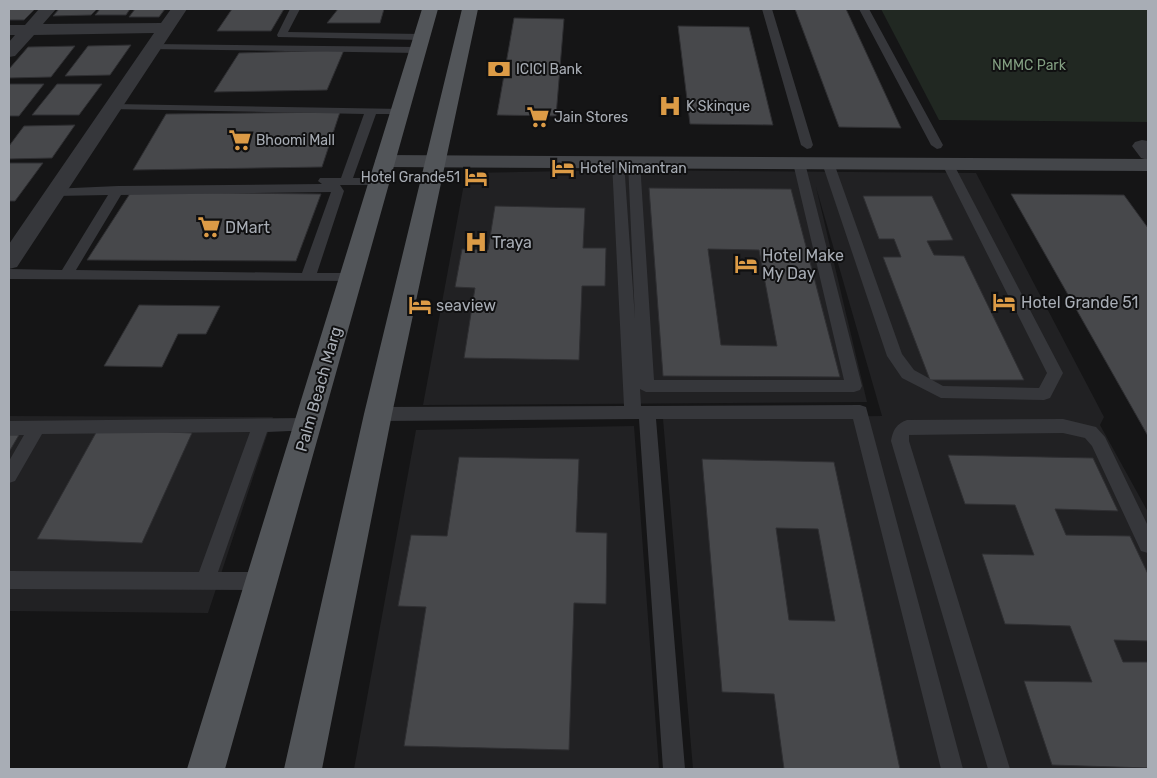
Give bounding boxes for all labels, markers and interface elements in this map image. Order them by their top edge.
bank icon: ICICI Bank [486,56,512,82]
park label: NMMC Park [992,57,1067,74]
place label: ICICI Bank [516,61,583,78]
hospital icon: K Skinque [657,93,683,119]
place label: K Skinque [686,98,750,115]
supermarket icon: Jain Stores [525,104,551,130]
place label: Jain Stores [554,109,628,126]
supermarket icon: Bhoomi Mall [227,127,253,153]
place label: Bhoomi Mall [256,132,335,149]
hotel icon: Hotel Nimantran [550,155,576,181]
place label: Hotel Nimantran [580,160,687,177]
hotel icon: Hotel Grande51 [463,164,489,190]
place label: Hotel Grande51 [361,169,460,186]
supermarket icon: DMart [196,214,222,240]
place label: DMart [225,218,270,237]
hospital icon: Traya [463,229,489,255]
place label: Traya [492,233,532,252]
place label: Hotel Make My Day [762,246,844,283]
hotel icon: Hotel Make My Day [733,251,759,277]
hotel icon: Hotel Grande 51 [991,289,1017,315]
hotel icon: seaview [407,292,433,318]
place label: Hotel Grande 51 [1021,293,1138,312]
place label: seaview [436,296,496,315]
street label: Palm Beach Marg [292,325,345,454]

